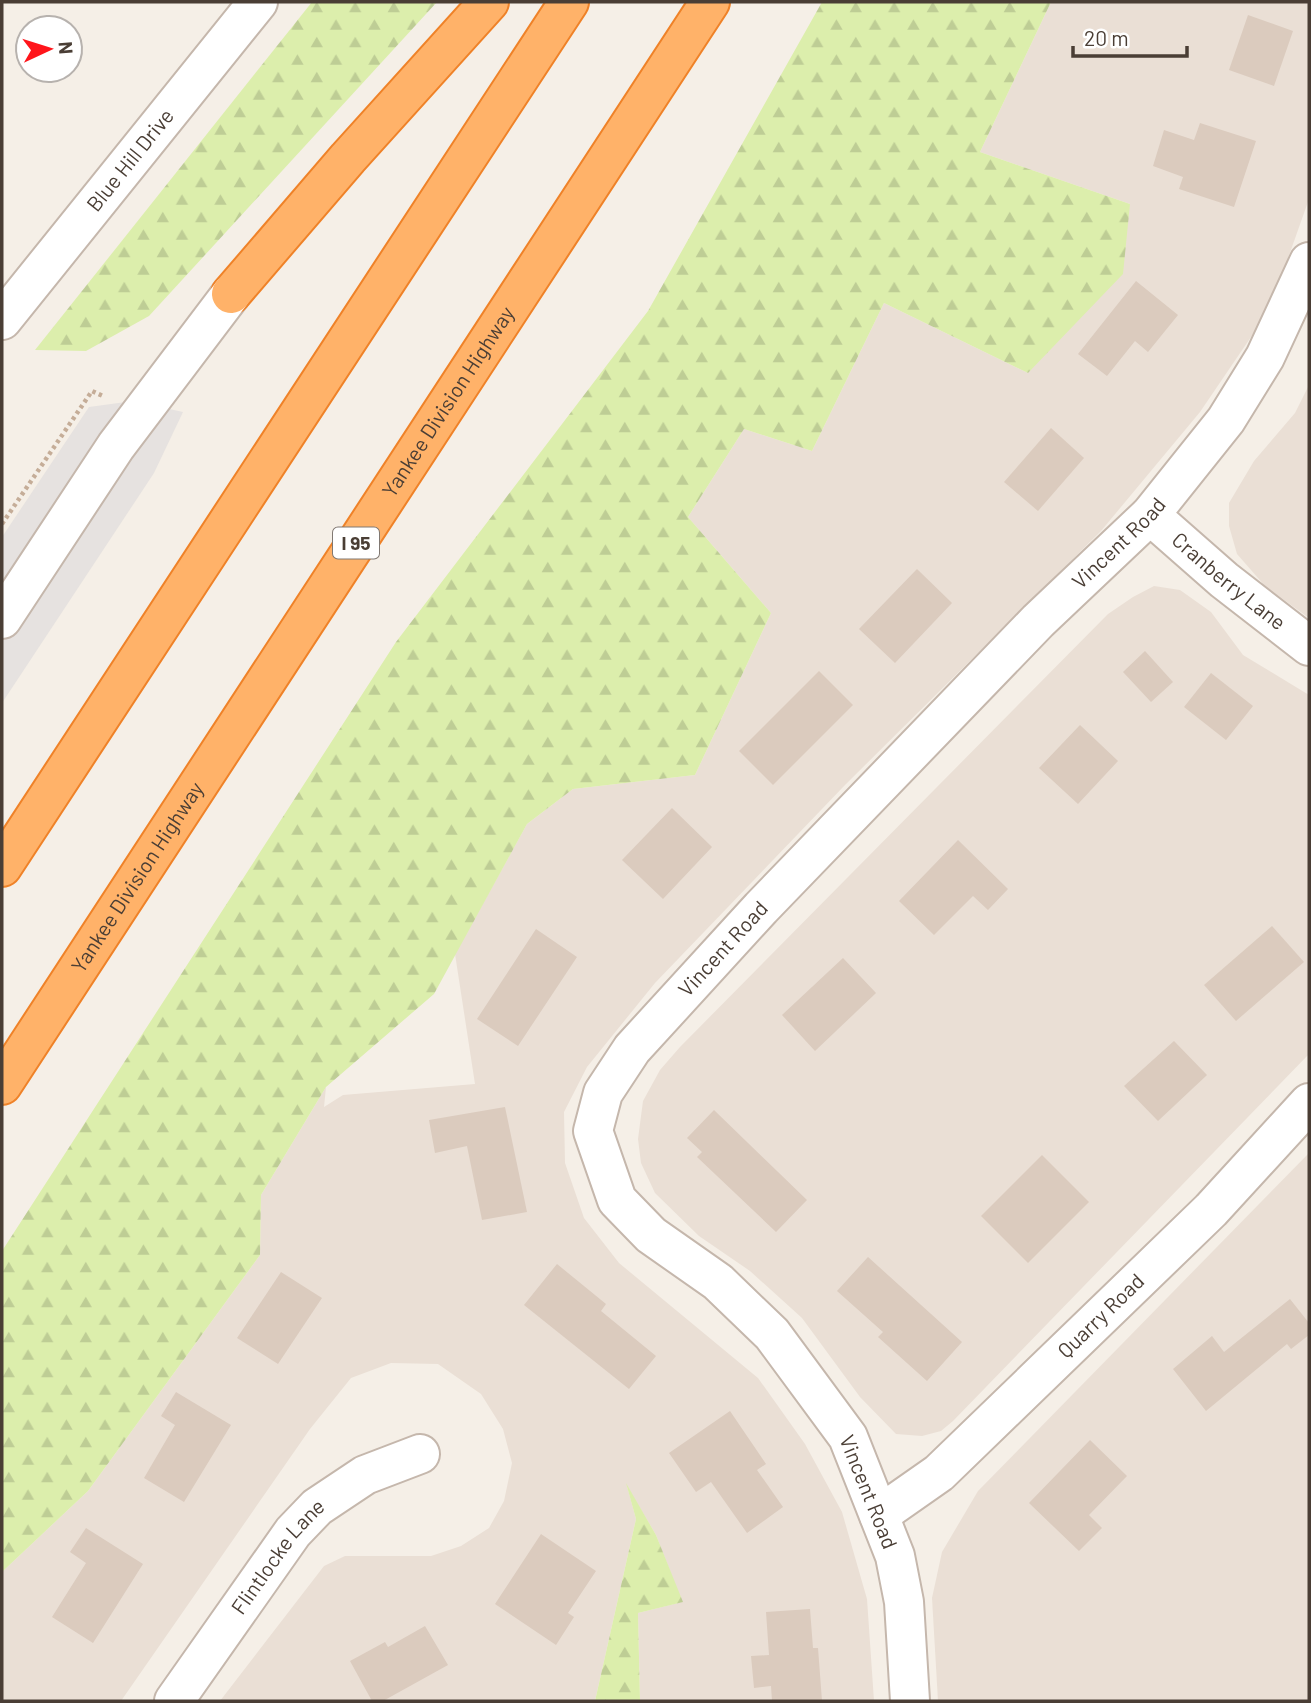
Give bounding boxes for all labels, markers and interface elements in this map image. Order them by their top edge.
north arrow [14,14,84,84]
scale bar [1073,14,1187,58]
text: 20 m [1084,25,1129,50]
text: N [55,41,78,55]
street label: Blue Hill Drive [81,103,178,216]
street label: Yankee Division Highway [376,301,519,501]
street label: Vincent Road [1066,492,1170,593]
street label: Cranberry Lane [1168,526,1291,634]
road number: I 95 [333,528,379,558]
street label: Yankee Division Highway [65,776,208,977]
street label: Vincent Road [672,895,772,1001]
street label: Quarry Road [1052,1268,1149,1362]
street label: Vincent Road [835,1431,904,1552]
street label: Flintlocke Lane [225,1492,328,1619]

